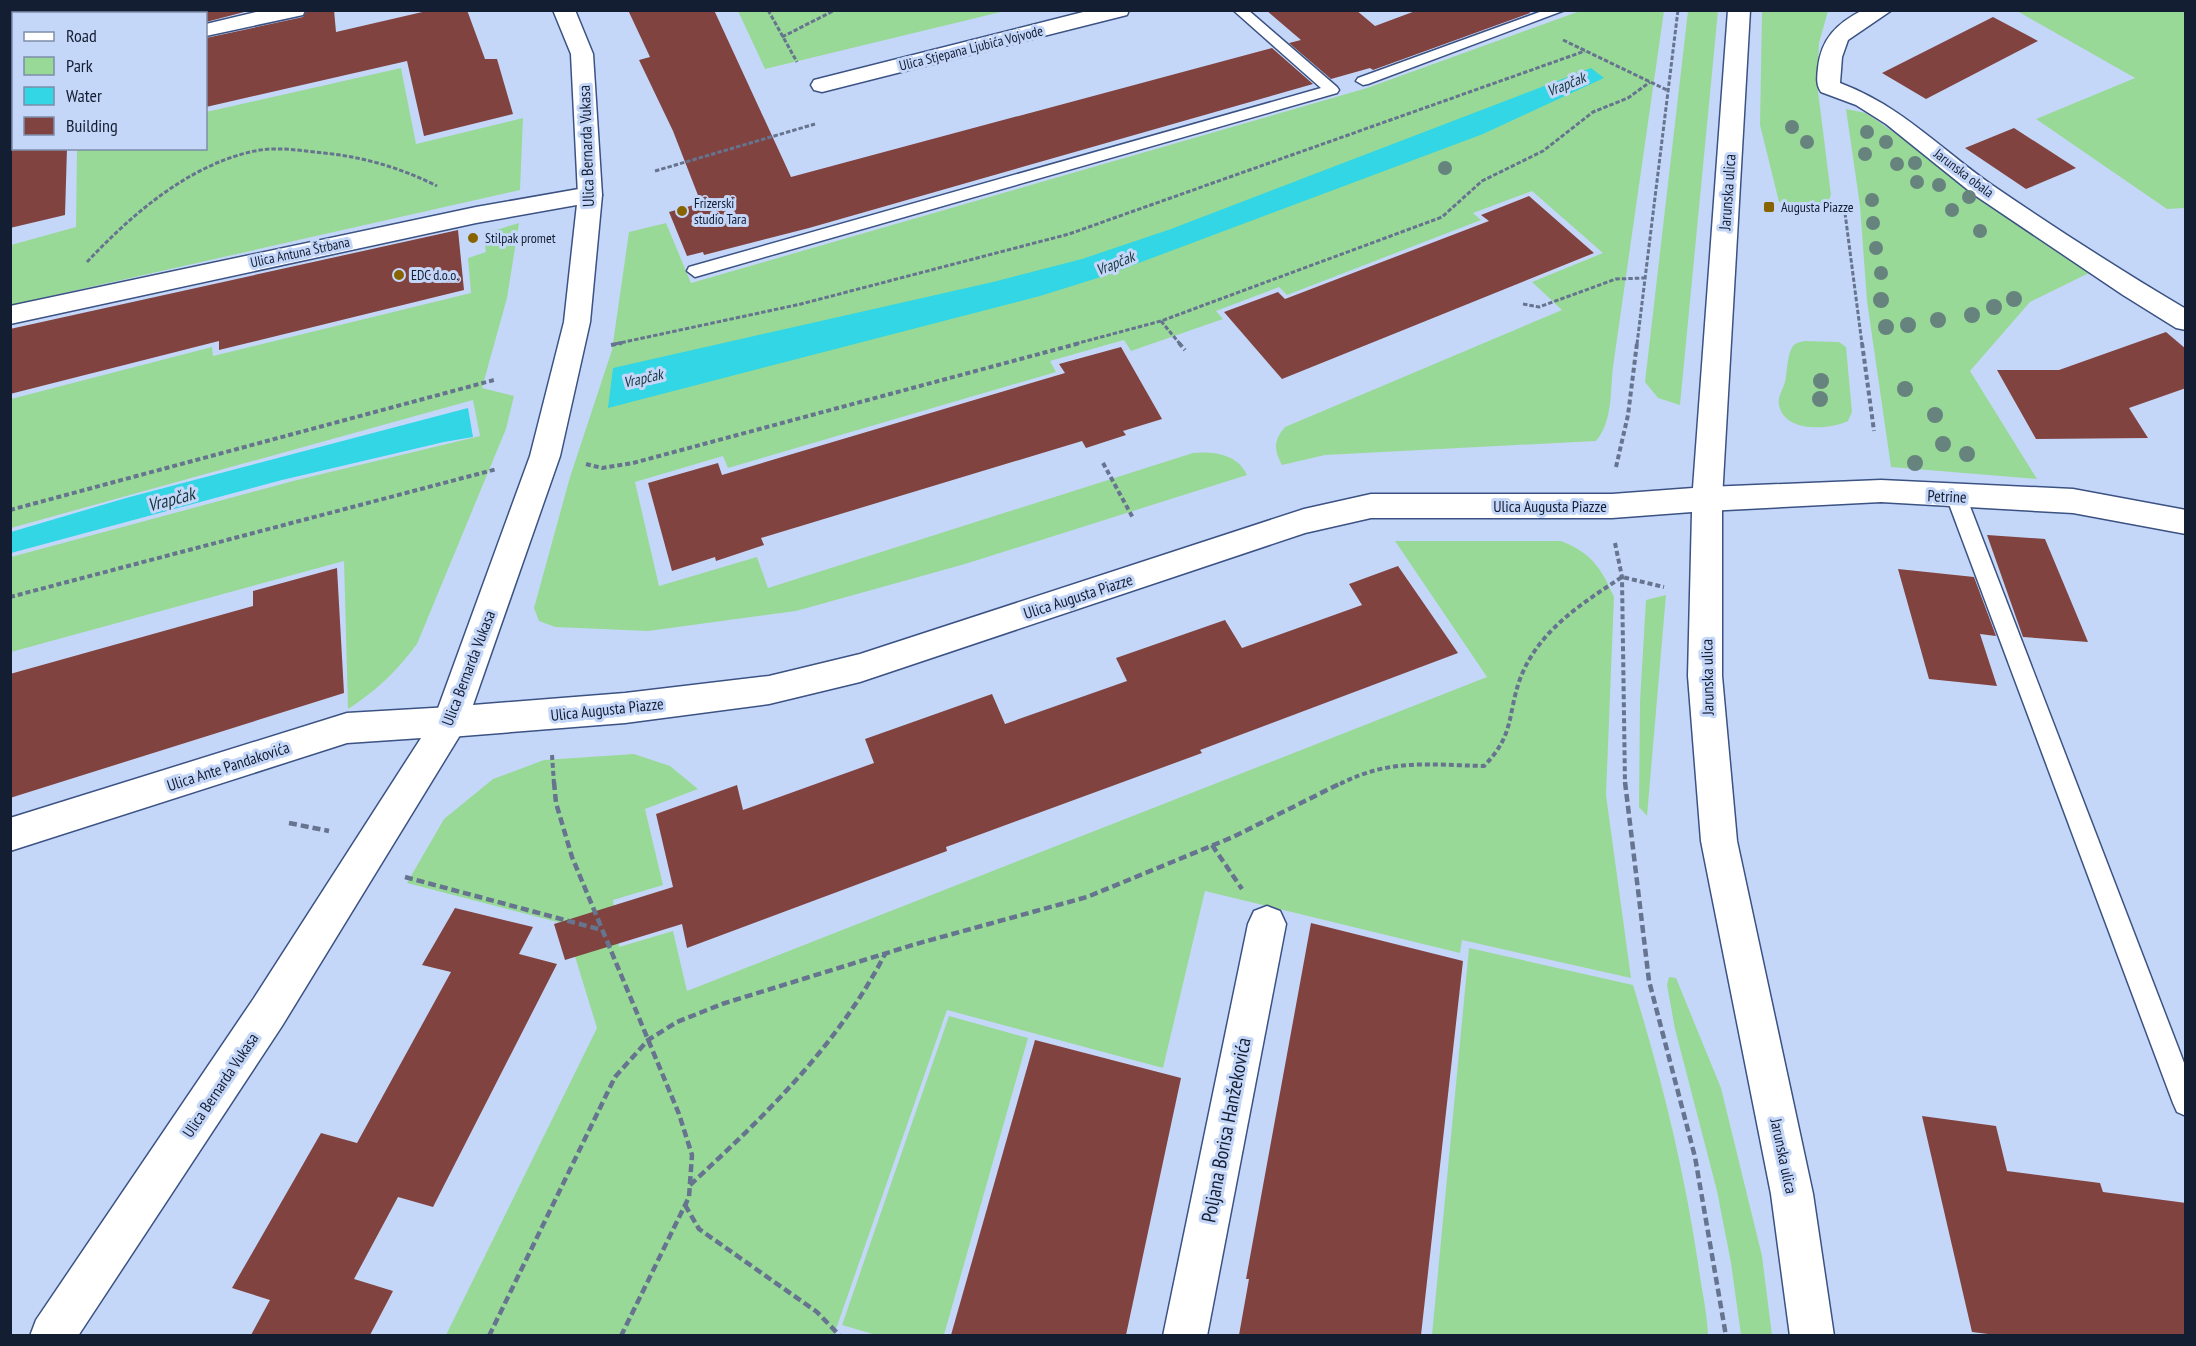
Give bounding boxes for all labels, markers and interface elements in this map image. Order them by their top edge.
legend [12,12,207,150]
street label: Ulica Stjepana Ljubića Vojvode [897,21,1045,75]
text: Road [66,24,97,47]
text: Park [66,54,93,77]
water label: Vrapčak [1544,67,1590,100]
text: Water [66,84,102,107]
street label: Ulica Bernarda Vukasa [574,85,598,207]
text: Building [66,114,118,137]
street label: Jarunska obala [1930,144,1998,201]
street label: Jarunska ulica [1714,153,1740,232]
place label: Frizerski studio Tara [694,194,747,228]
place label: Augusta Piazze [1781,198,1854,216]
marker: Augusta Piazze [1762,200,1776,214]
marker: Frizerski studio Tara [675,204,689,218]
place label: Stilpak promet [485,229,556,247]
marker: Stilpak promet [466,231,480,245]
street label: Ulica Antuna Štrbana [249,233,351,271]
water label: Vrapčak [1093,246,1139,279]
place label: EDC d.o.o. [411,266,459,284]
marker: EDC d.o.o. [392,268,406,282]
water label: Vrapčak [621,364,667,392]
water label: Vrapčak [145,481,199,516]
street label: Petrine [1927,485,1967,507]
street label: Ulica Augusta Piazze [1493,496,1607,516]
street label: Ulica Augusta Piazze [1021,569,1135,623]
street label: Ulica Bernarda Vukasa [437,608,499,728]
street label: Jarunska ulica [1696,639,1718,716]
street label: Ulica Augusta Piazze [549,693,665,725]
street label: Ulica Ante Pandakovića [164,737,292,795]
street label: Ulica Bernarda Vukasa [178,1029,262,1141]
street label: Poljana Borisa Hanžekovića [1195,1035,1257,1225]
street label: Jarunska ulica [1766,1116,1802,1195]

